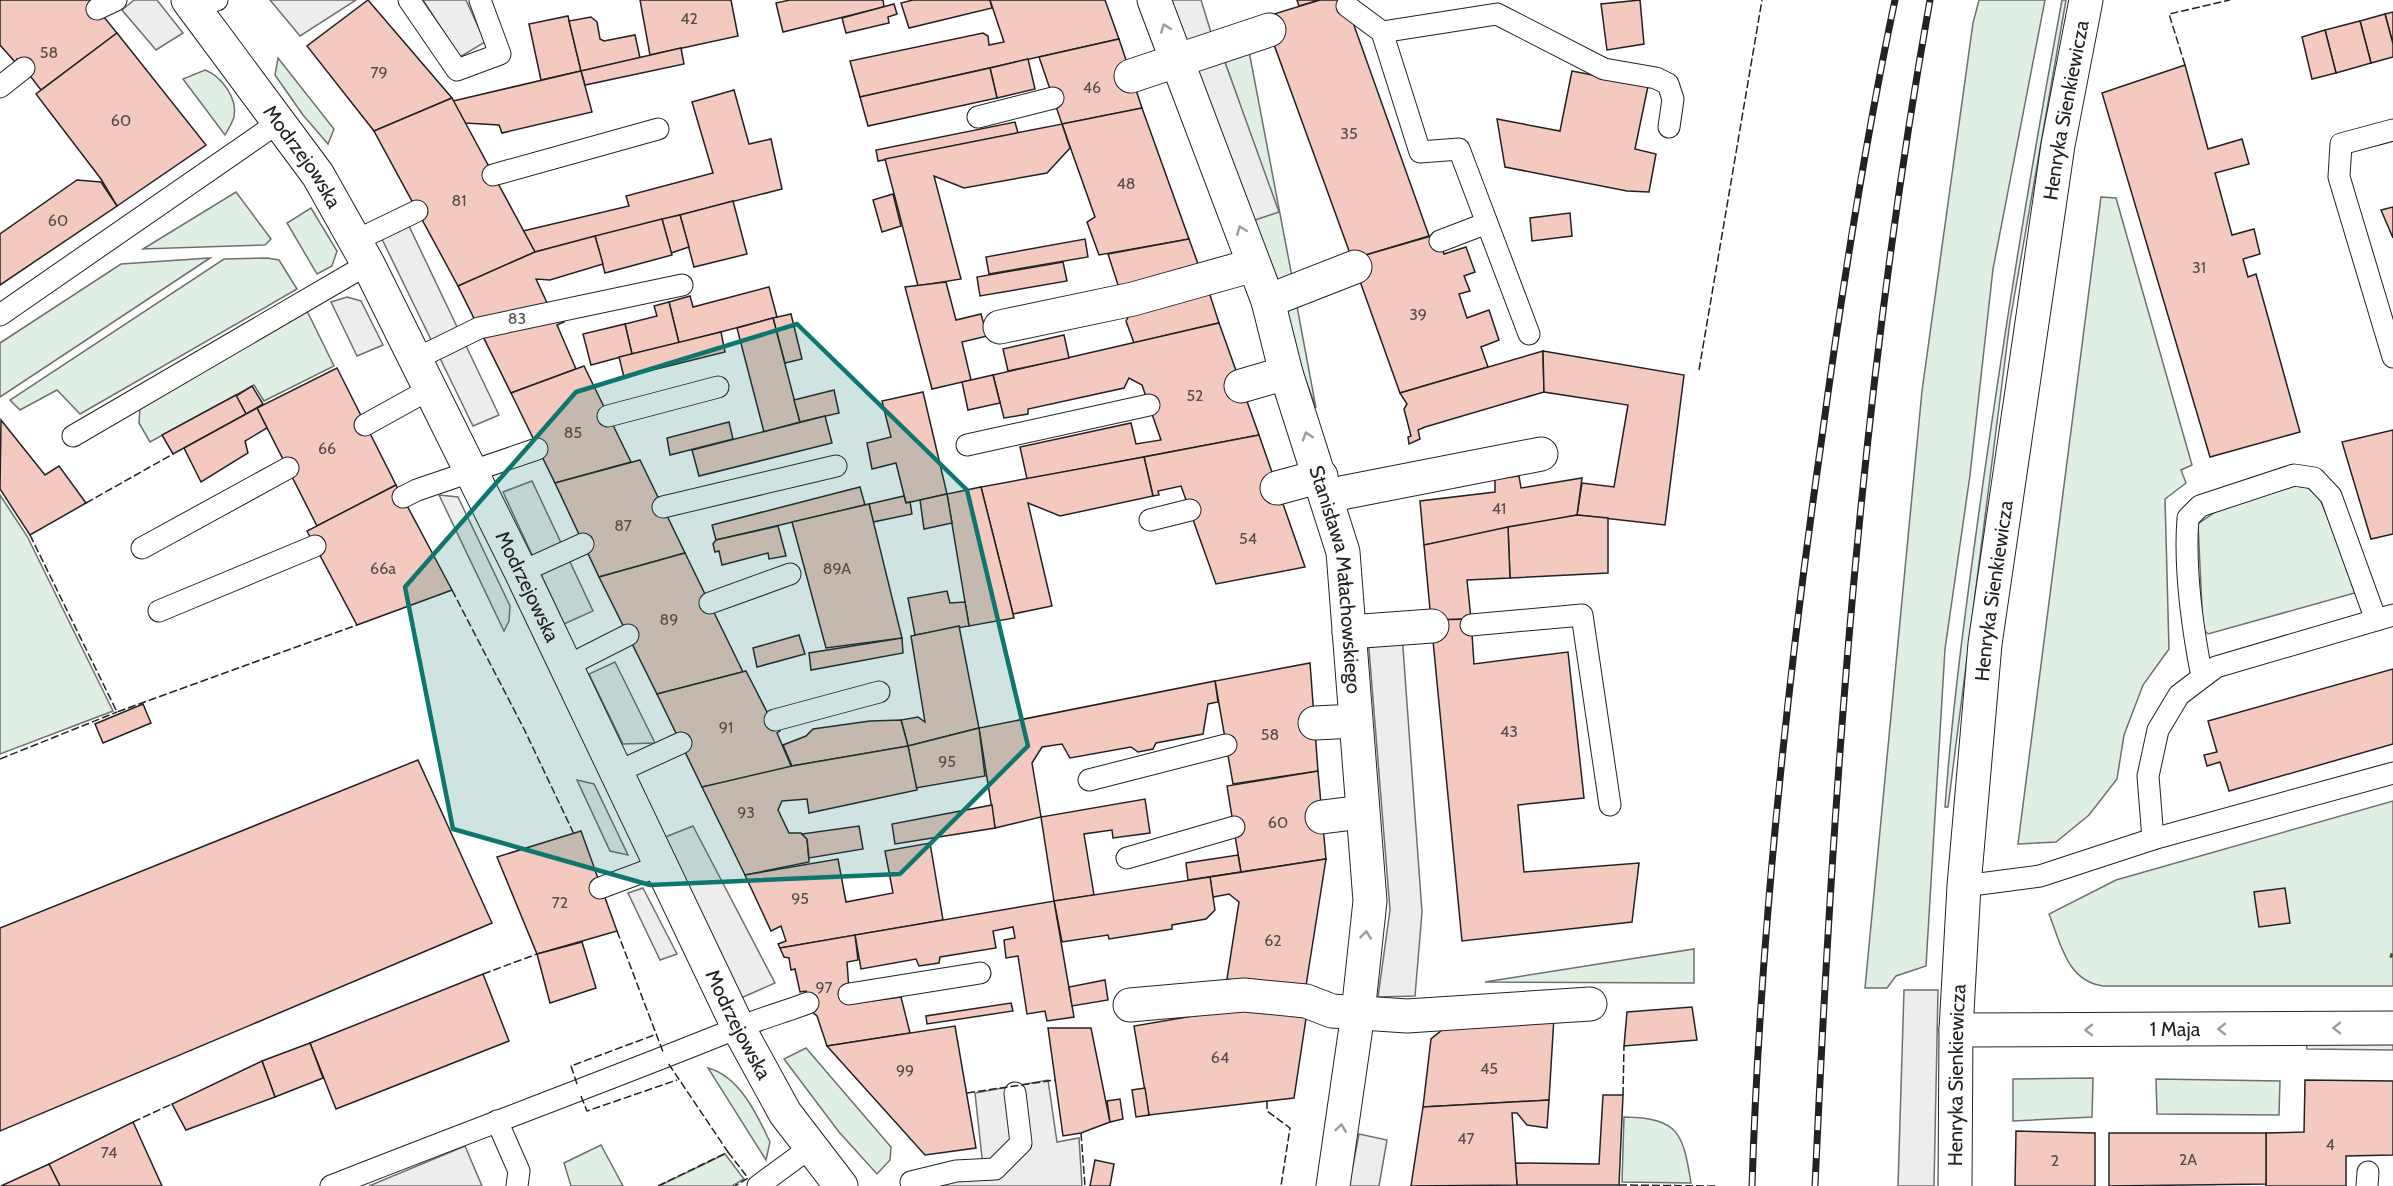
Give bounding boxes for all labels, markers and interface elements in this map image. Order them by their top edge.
house number: 42 [680,9,698,28]
street label: Henryka Sienkiewicza [2038,18,2094,202]
one-way arrow [1159,23,1172,34]
house number: 58 [40,43,58,62]
house number: 79 [370,63,388,82]
house number: 46 [1083,78,1101,97]
street label: Modrzejowska [258,100,346,213]
house number: 60 [111,111,131,130]
house number: 35 [1340,124,1358,143]
house number: 48 [1117,174,1135,193]
house number: 81 [452,191,466,210]
house number: 60 [48,211,68,230]
one-way arrow [1236,226,1248,237]
house number: 31 [2192,258,2206,277]
house number: 39 [1409,305,1427,324]
house number: 83 [508,309,526,328]
house number: 52 [1186,386,1204,405]
house number: 85 [564,423,582,442]
one-way arrow [1302,431,1315,442]
house number: 66 [318,439,336,458]
street label: Stanisława Małachowskiego [1304,463,1366,695]
street label: Henryka Sienkiewicza [1970,498,2018,682]
house number: 41 [1492,499,1506,518]
house number: 87 [614,516,632,535]
street label: Modrzejowska [491,527,565,646]
house number: 54 [1239,529,1257,548]
house number: 66a [370,559,396,578]
house number: 89A [823,559,851,578]
house number: 89 [660,610,678,629]
house number: 91 [719,718,733,737]
house number: 43 [1500,722,1518,741]
house number: 58 [1261,725,1279,744]
house number: 95 [938,752,956,771]
house number: 93 [737,803,755,822]
house number: 60 [1268,813,1288,832]
house number: 95 [791,889,809,908]
house number: 72 [552,893,568,912]
one-way arrow [1359,930,1372,939]
house number: 62 [1264,931,1282,950]
street label: Modrzejowska [700,966,777,1084]
house number: 97 [815,978,833,997]
street label: Henryka Sienkiewicza [1943,983,1971,1166]
street label: 1 Maja [2150,1017,2201,1041]
one-way arrow [2332,1022,2341,1034]
one-way arrow [2217,1023,2226,1035]
one-way arrow [2084,1024,2093,1036]
house number: 64 [1211,1048,1229,1067]
house number: 45 [1480,1059,1498,1078]
house number: 99 [896,1061,914,1080]
one-way arrow [1335,1124,1347,1133]
house number: 47 [1457,1129,1475,1148]
house number: 4 [2325,1135,2335,1154]
house number: 74 [101,1143,117,1162]
house number: 2A [2179,1150,2197,1169]
house number: 2 [2051,1151,2059,1170]

